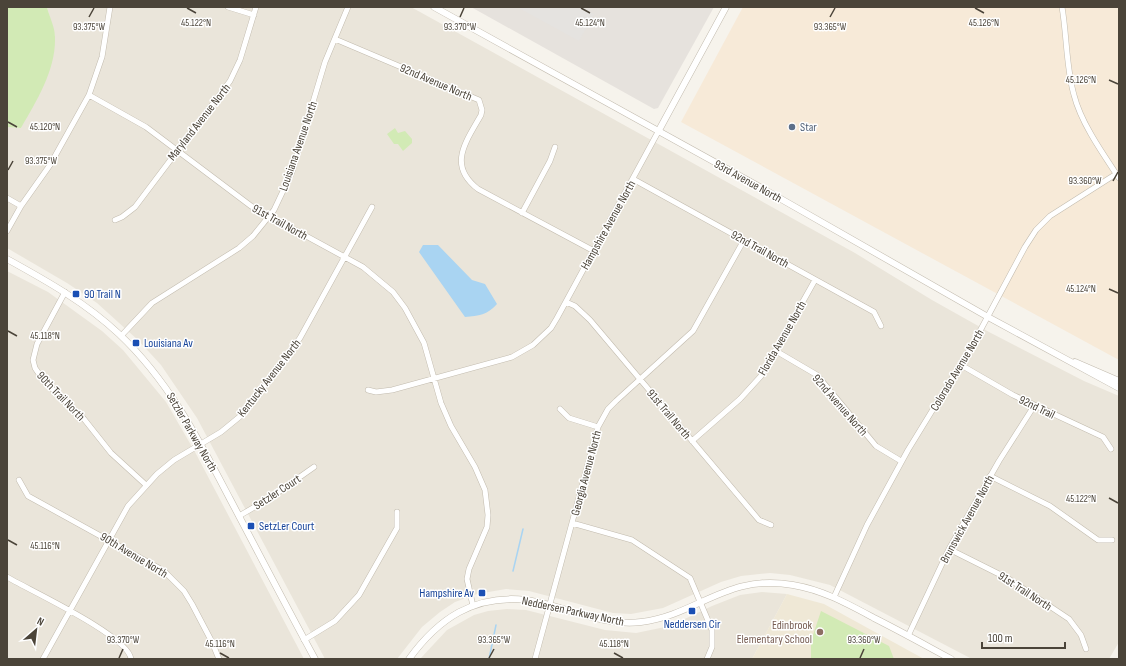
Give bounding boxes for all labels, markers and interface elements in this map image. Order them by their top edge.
text: 45.122°N [181,17,211,29]
text: 45.124°N [575,17,605,29]
text: 45.126°N [969,17,999,29]
text: 93.375°W [73,21,106,33]
text: 93.370°W [444,21,477,33]
text: 93.365°W [814,21,847,33]
street label: 92nd Avenue North [397,61,474,104]
text: 45.126°N [1066,74,1096,86]
street label: Maryland Avenue North [165,81,234,164]
street label: Louisiana Avenue North [276,99,321,193]
place label: Star [800,120,817,135]
text: 45.120°N [30,121,60,133]
marker: Star [787,122,797,132]
text: 93.375°W [25,155,58,167]
street label: 93rd Avenue North [711,157,784,206]
text: 93.360°W [1068,175,1102,187]
street label: Hampshire Avenue North [578,178,639,273]
street label: 91st Trail North [249,201,310,244]
street label: 92nd Trail North [728,227,791,272]
text: 45.124°N [1066,283,1096,295]
place label: 90 Trail N [84,287,121,302]
marker: 90 Trail N [71,289,81,299]
street label: Florida Avenue North [755,298,810,378]
street label: Colorado Avenue North [927,327,988,414]
text: 45.118°N [30,330,60,342]
place label: Louisiana Av [144,336,193,351]
street label: Kentucky Avenue North [234,336,304,420]
marker: Louisiana Av [131,338,141,348]
street label: 90th Trail North [33,368,88,424]
street label: 92nd Avenue North [809,371,871,439]
street label: 91st Trail North [643,386,694,443]
street label: Setzler Parkway North [163,390,220,475]
street label: 92nd Trail [1016,392,1057,423]
street label: Georgia Avenue North [568,429,605,517]
street label: Setzler Court [251,471,304,513]
street label: Brunswick Avenue North [937,473,998,566]
text: 45.122°N [1066,493,1096,505]
place label: SetzLer Court [259,519,315,534]
marker: SetzLer Court [246,521,256,531]
street label: 90th Avenue North [97,529,170,581]
text: 45.116°N [30,540,60,552]
street label: 91st Trail North [995,568,1054,614]
place label: Hampshire Av [419,586,474,601]
marker: Hampshire Av [477,588,487,598]
street label: Neddersen Parkway North [521,593,625,630]
marker: Neddersen Cir [687,606,697,616]
north arrow [16,610,56,650]
text: N [35,614,46,629]
place label: Neddersen Cir [664,617,721,632]
place label: Edinbrook Elementary School [737,618,812,647]
scale bar [982,624,1065,650]
marker: Edinbrook Elementary School [815,627,825,637]
text: 100 m [988,631,1013,646]
text: 93.370°W [107,634,140,646]
text: 93.365°W [478,634,511,646]
text: 93.360°W [847,634,881,646]
text: 45.116°N [205,638,235,650]
text: 45.118°N [599,638,629,650]

